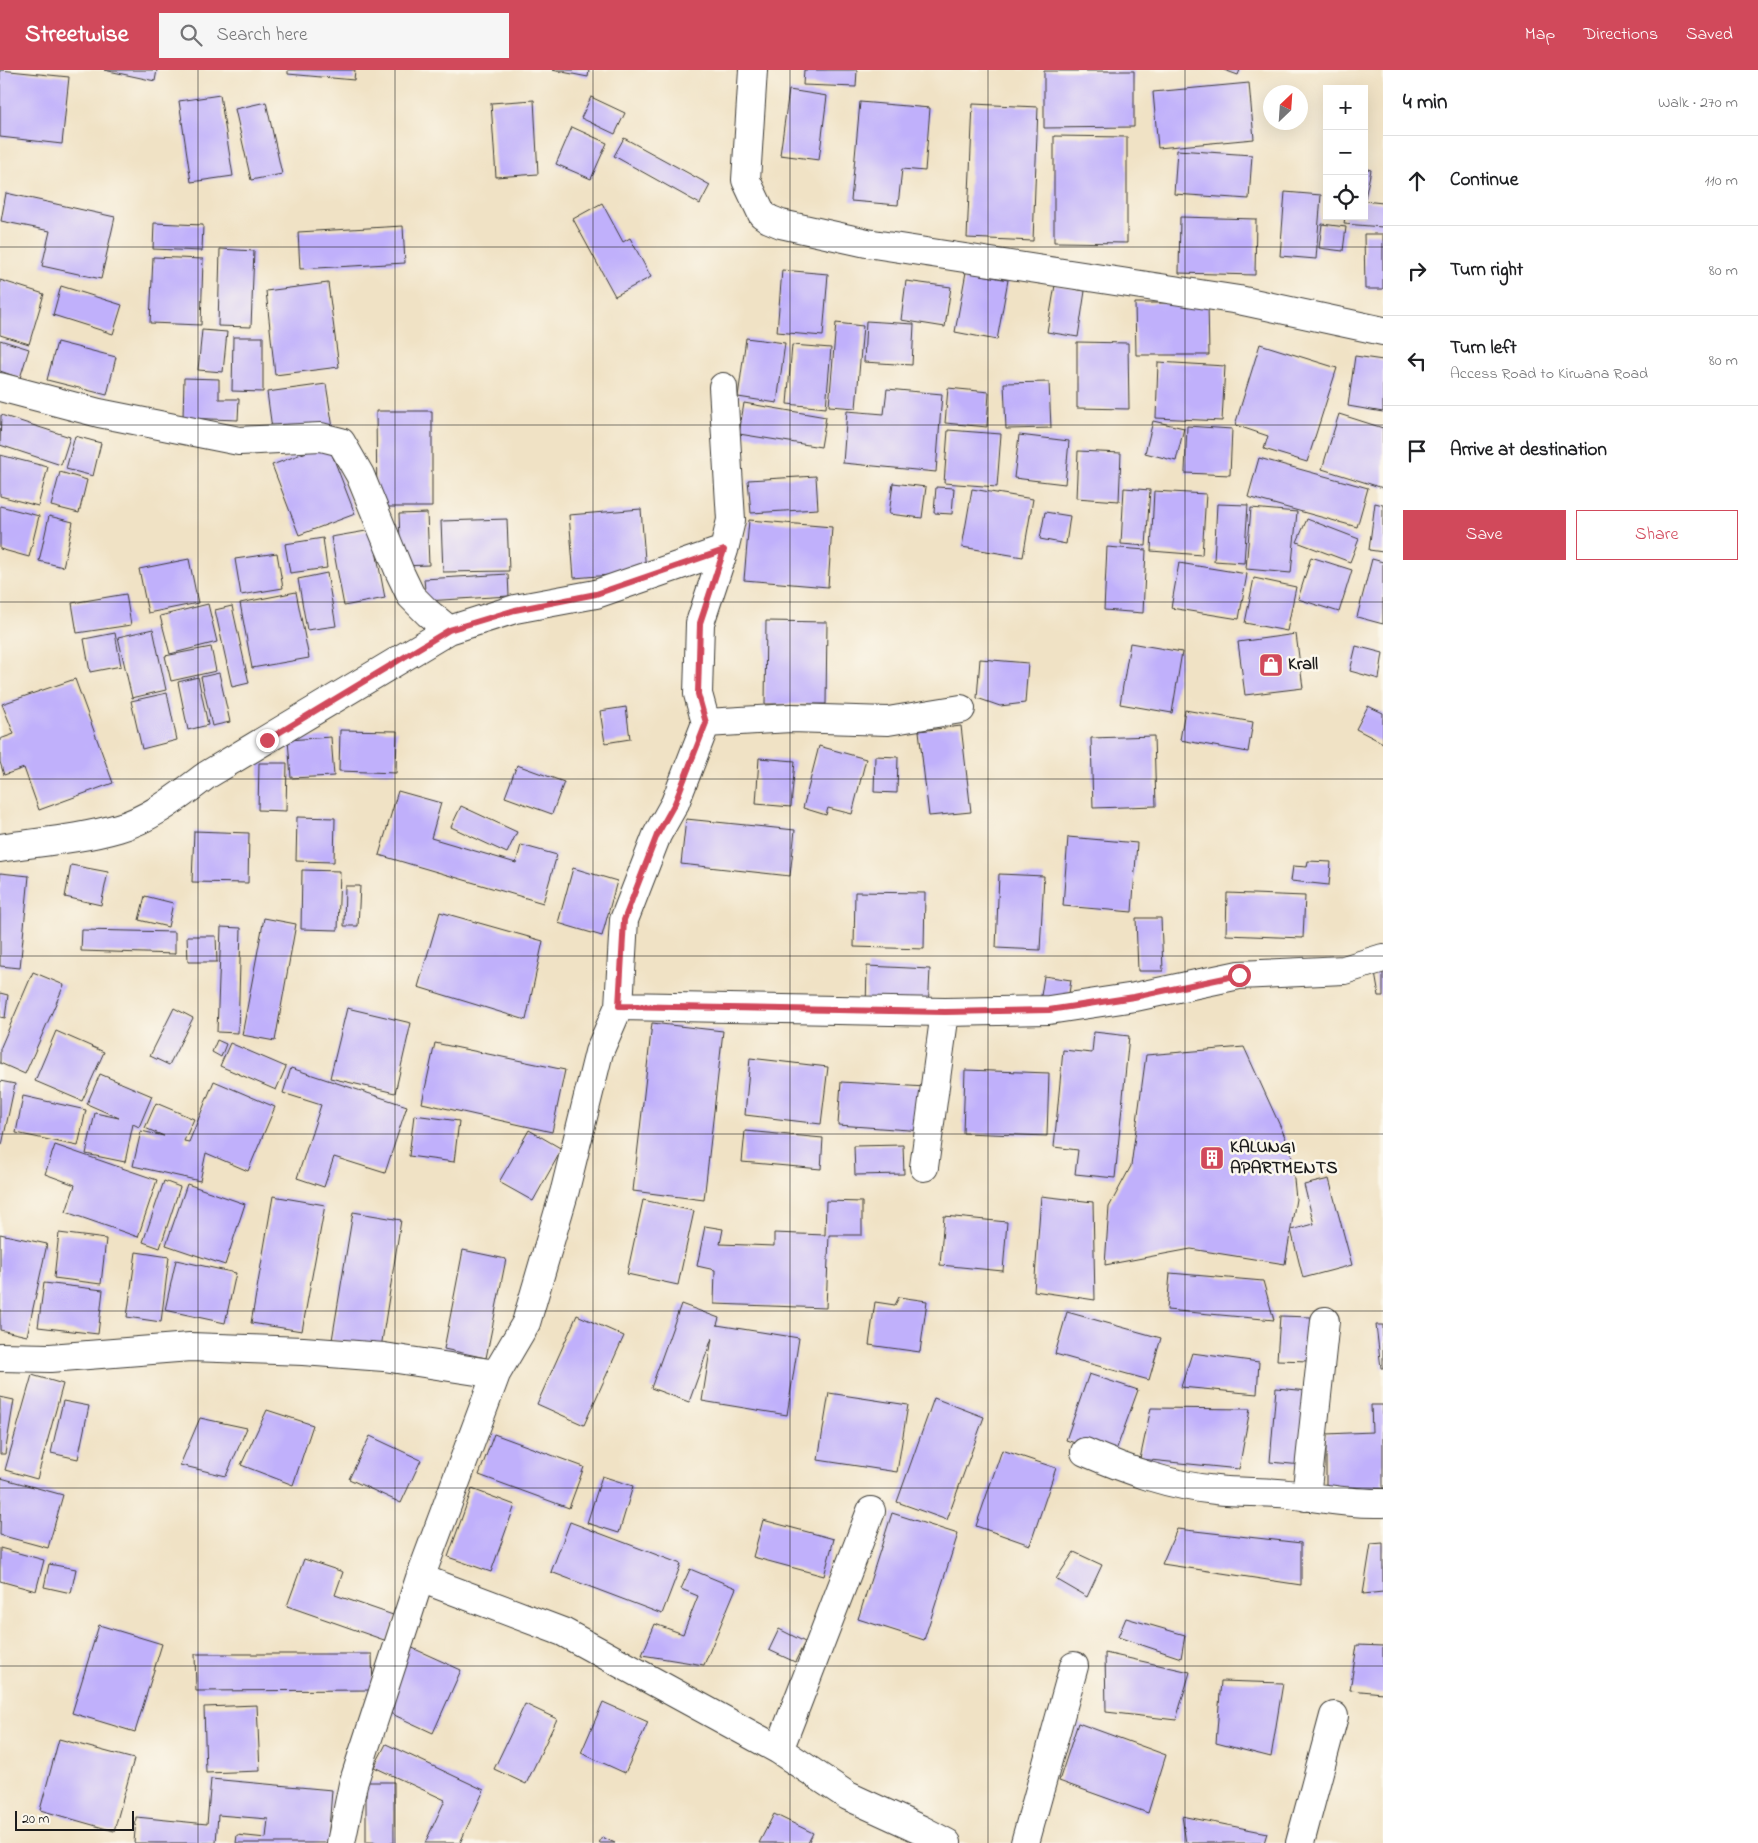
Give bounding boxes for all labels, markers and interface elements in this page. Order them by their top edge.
search box [159,13,509,58]
text: Streetwise [25,18,129,53]
icon: search [177,21,205,49]
text: Search here [217,22,308,49]
text: Map [1525,22,1555,48]
text: Directions [1583,22,1658,48]
text: Saved [1686,22,1733,48]
north arrow [1263,85,1308,130]
map controls [1323,85,1368,220]
button: + [1323,85,1368,130]
text: 4 min [1403,88,1447,118]
text: Walk · 270 m [1658,91,1738,115]
button: − [1323,130,1368,175]
icon: ahead [1403,167,1431,195]
text: Continue [1450,167,1518,194]
text: 110 m [1704,169,1738,193]
button: locate [1323,175,1368,220]
icon: right [1403,257,1431,285]
text: Turn right [1450,257,1523,284]
text: 80 m [1709,259,1738,283]
text: Turn left [1450,335,1517,362]
icon: left [1403,347,1431,375]
text: 80 m [1709,349,1738,373]
text: Access Road to Kirwana Road [1450,362,1648,386]
icon: arrive [1403,437,1431,465]
text: Arrive at destination [1450,437,1607,464]
button: Save [1403,510,1566,560]
button: Share [1576,510,1738,560]
shop icon: Krall [1258,652,1284,678]
place label: Krall [1288,652,1318,678]
route end [256,729,279,752]
route start [1228,964,1251,987]
place label: KALUNGI APARTMENTS [1230,1135,1338,1182]
building icon: KALUNGI APARTMENTS [1199,1145,1225,1171]
scale bar [15,1808,134,1831]
text: 20 m [22,1809,49,1830]

